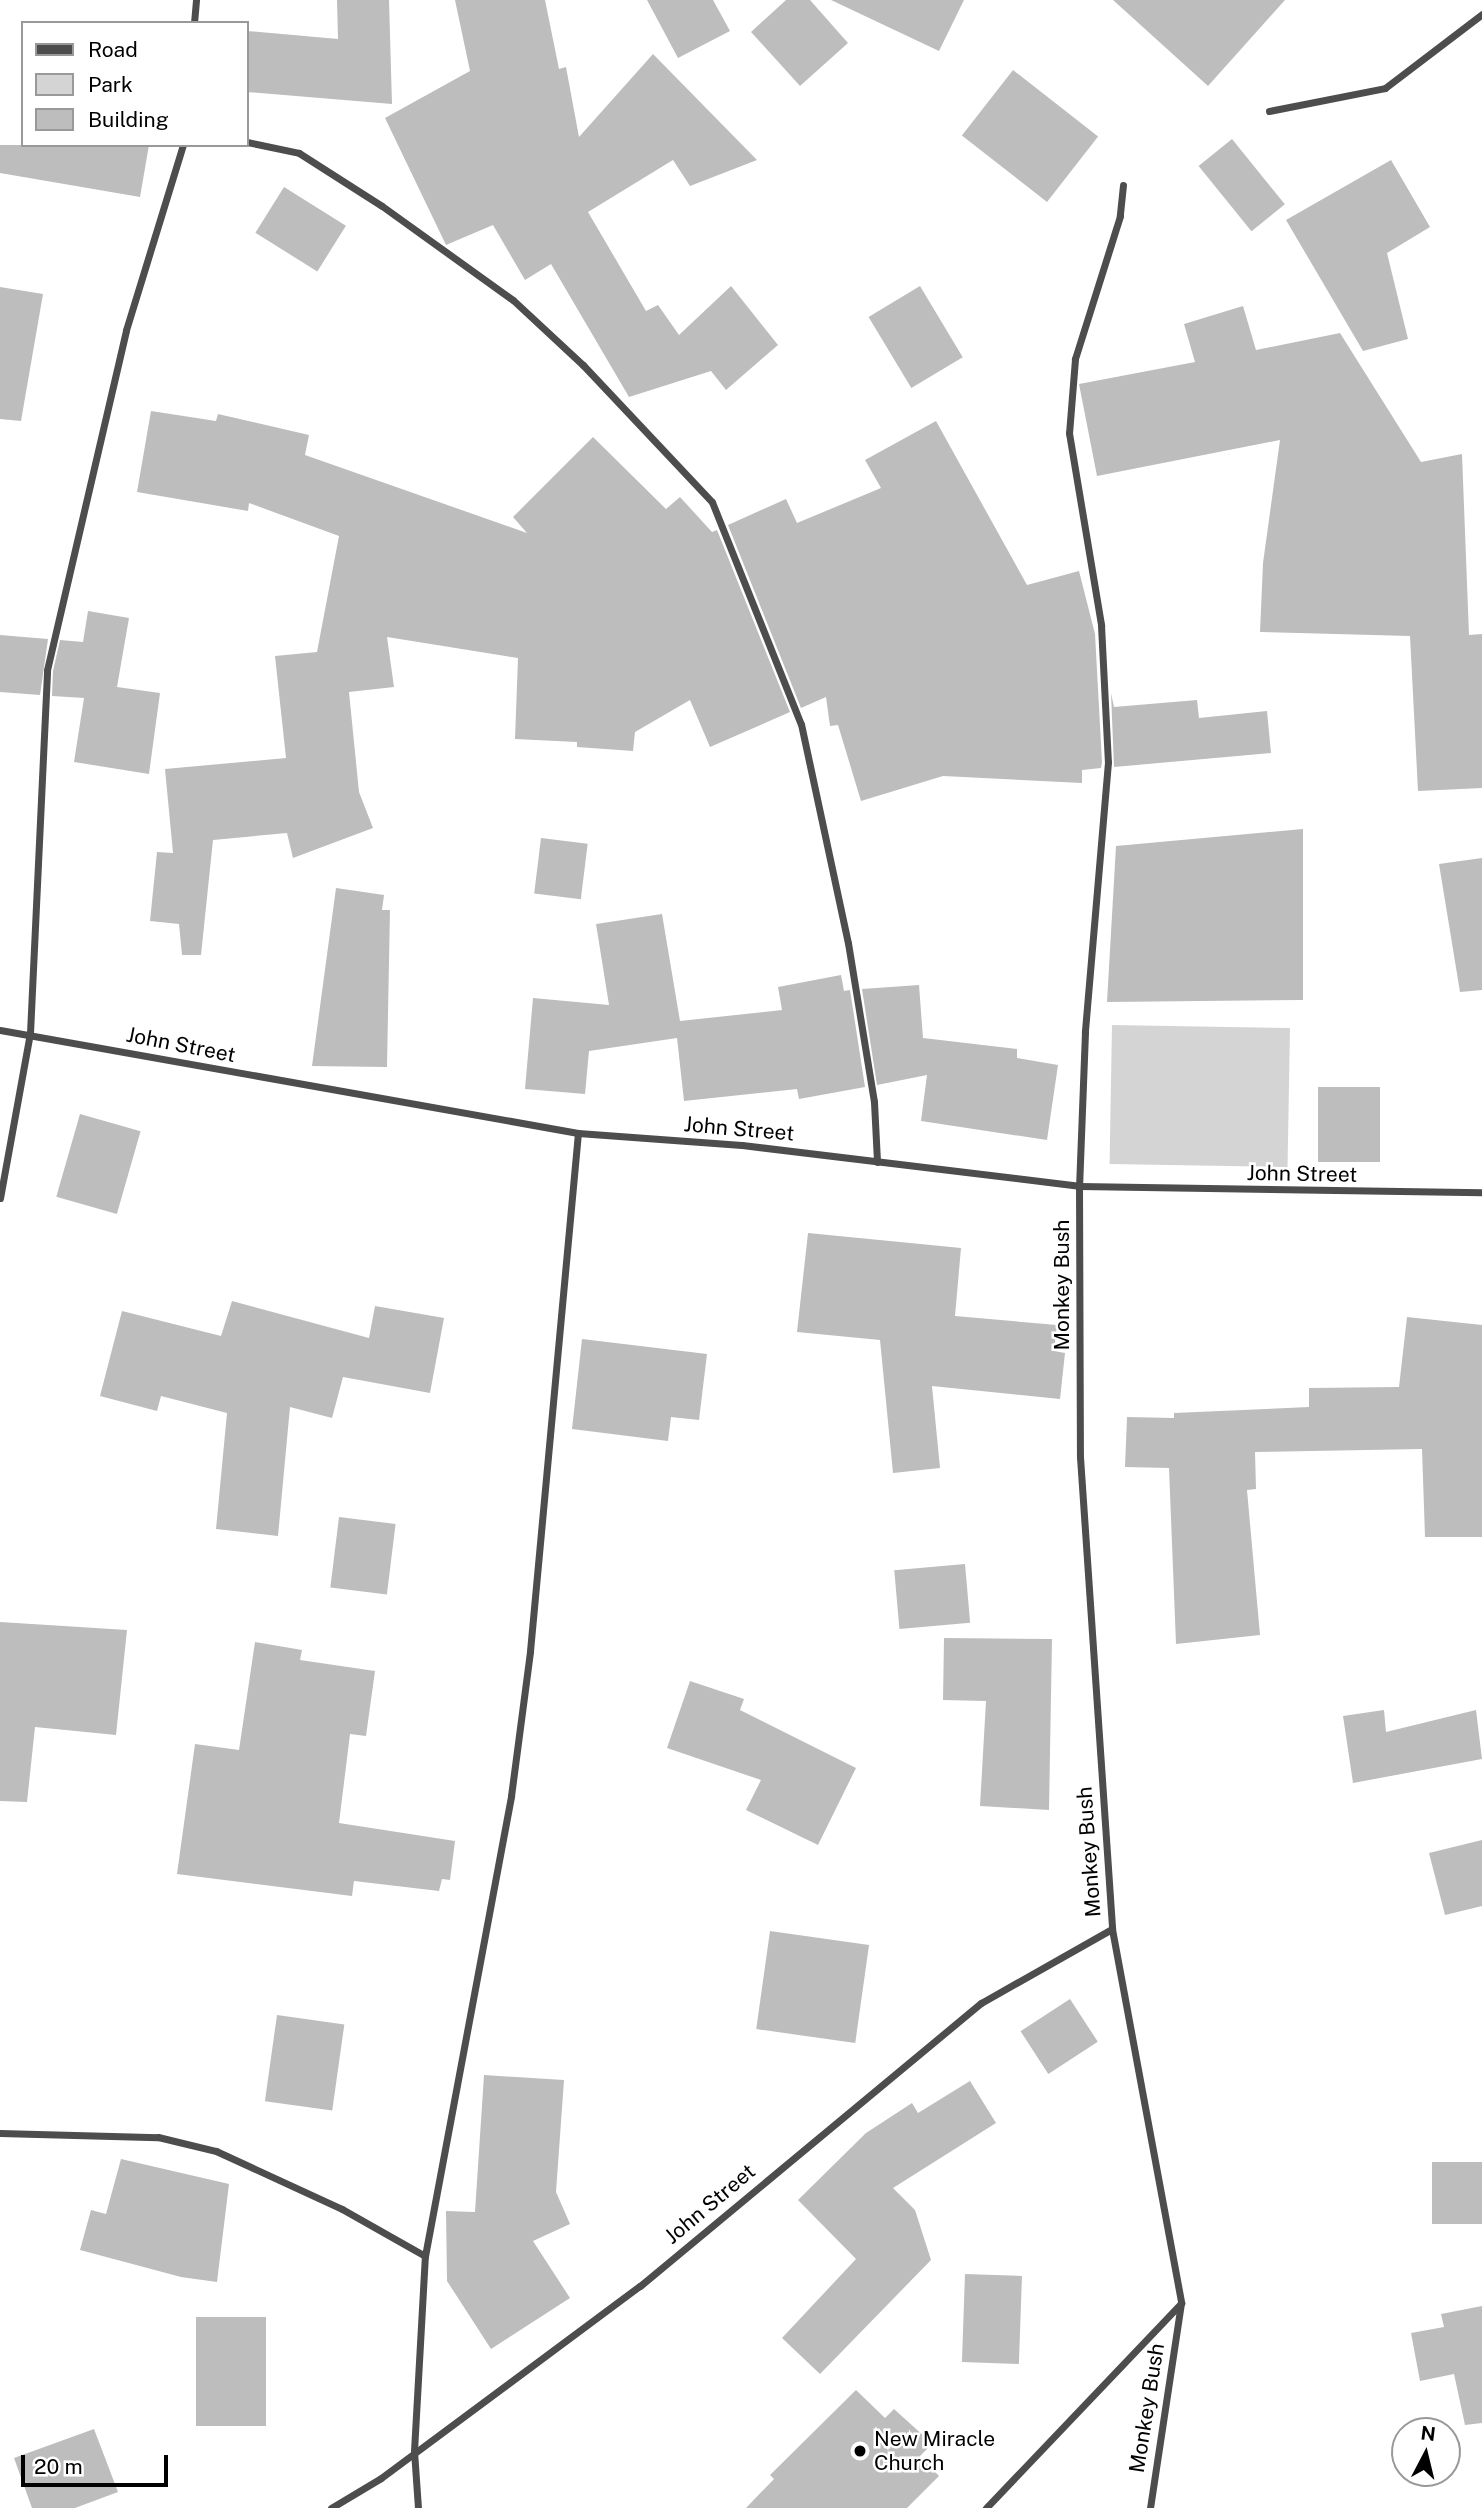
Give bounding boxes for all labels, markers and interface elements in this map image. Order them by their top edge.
legend [21,21,248,147]
text: Road [88,37,138,62]
text: Park [88,72,133,97]
text: Building [88,107,169,132]
street label: John Street [124,1022,238,1068]
street label: John Street [683,1112,795,1146]
street label: John Street [1246,1160,1358,1188]
street label: Monkey Bush [1049,1220,1075,1350]
street label: Monkey Bush [1072,1786,1106,1918]
street label: John Street [660,2159,760,2249]
street label: Monkey Bush [1124,2341,1170,2475]
north arrow [1391,2417,1461,2487]
text: N [1420,2421,1437,2445]
place label: New Miracle Church [874,2426,995,2476]
scale bar [24,2442,172,2486]
marker: New Miracle Church [852,2443,868,2459]
text: 20 m [34,2454,83,2479]

